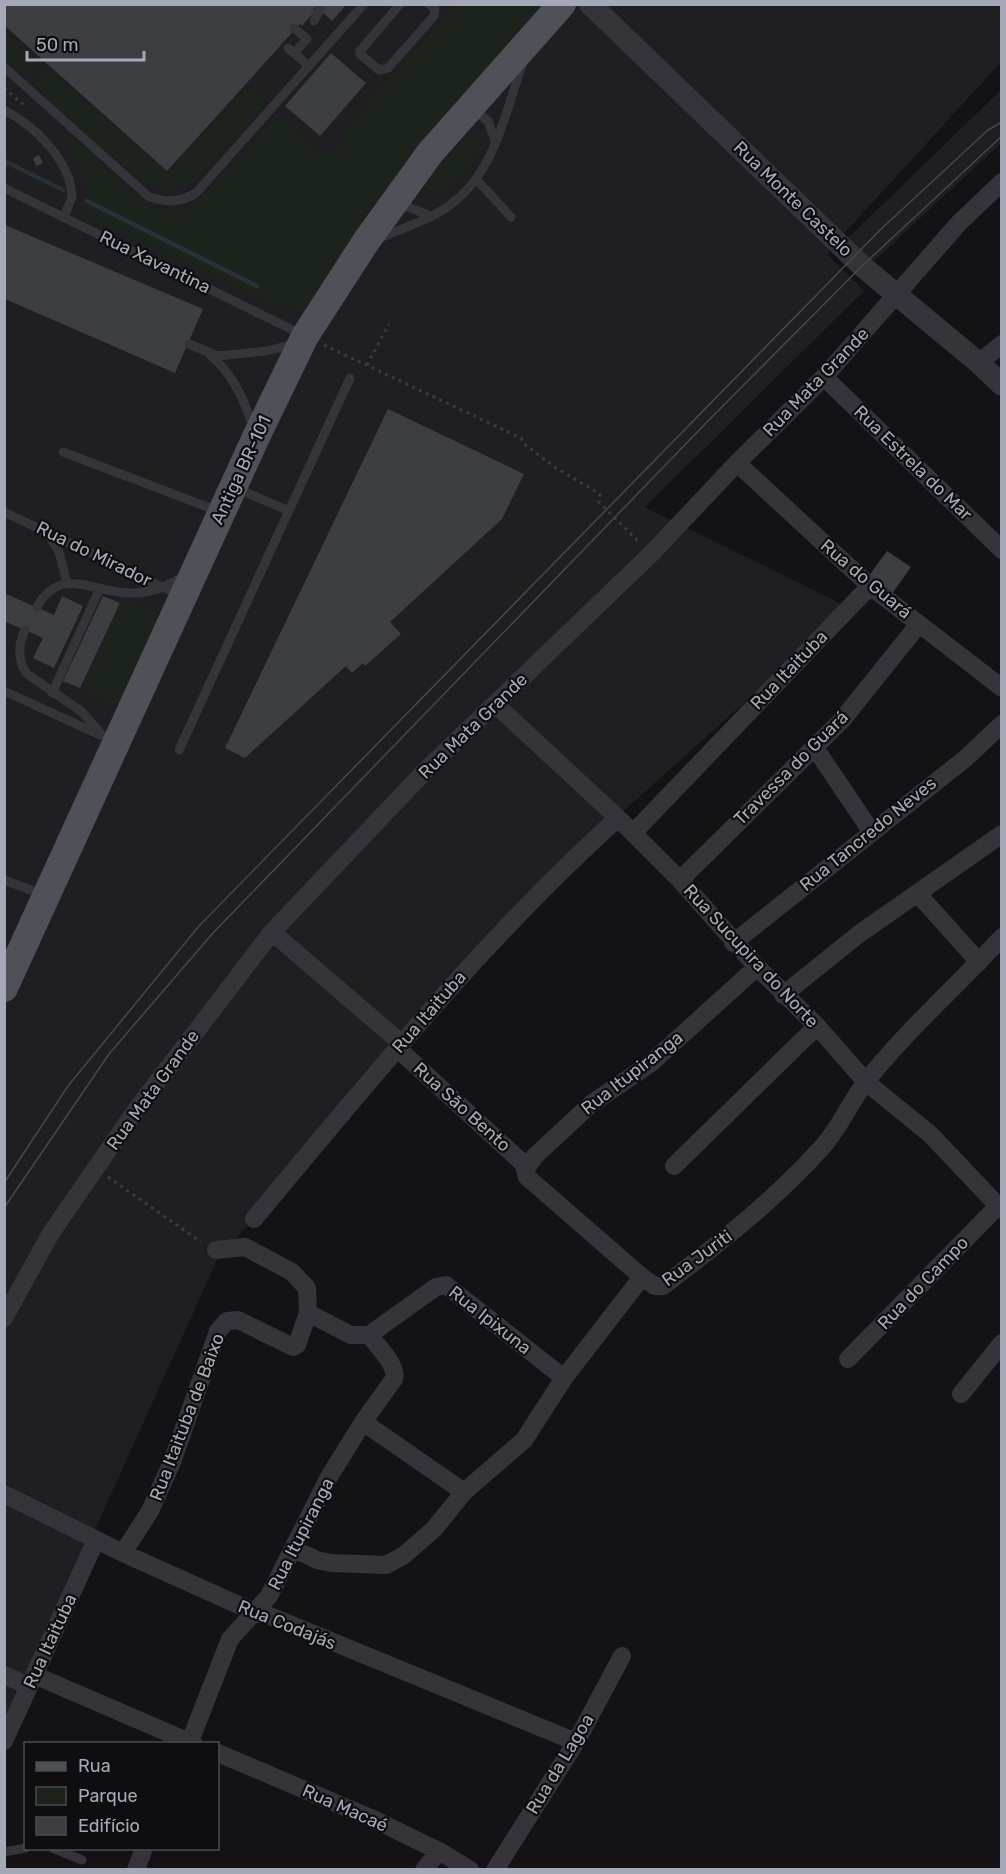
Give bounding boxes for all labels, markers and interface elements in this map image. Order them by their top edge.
scale bar [27,24,144,62]
text: 50 m [36,34,79,56]
street label: Rua Monte Castelo [729,137,857,261]
street label: Rua Xavantina [96,226,214,298]
street label: Rua Mata Grande [758,323,874,441]
street label: Rua Estrela do Mar [849,401,977,525]
street label: Antiga BR-101 [206,412,276,528]
street label: Rua do Mirador [33,517,155,591]
street label: Rua do Guará [816,535,916,623]
street label: Rua Itaituba [746,626,832,714]
street label: Rua Mata Grande [414,668,532,784]
street label: Travessa do Guará [729,706,853,830]
street label: Rua Tancredo Neves [795,772,941,896]
street label: Rua Sucupira do Norte [679,880,823,1032]
street label: Rua Itaituba [387,966,471,1058]
street label: Rua Mata Grande [102,1026,204,1154]
street label: Rua Itupiranga [577,1026,687,1120]
street label: Rua São Bento [409,1058,515,1156]
street label: Rua Juriti [657,1225,737,1291]
street label: Rua do Campo [873,1232,973,1334]
street label: Rua Ipixuna [444,1281,536,1359]
street label: Rua Itaituba de Baixo [145,1330,229,1504]
street label: Rua Itupiranga [263,1474,339,1594]
street label: Rua Itaituba [19,1590,81,1692]
street label: Rua Codajás [235,1595,339,1655]
street label: Rua da Lagoa [521,1710,599,1818]
legend [24,1742,219,1850]
text: Rua [78,1755,111,1777]
street label: Rua Macaé [299,1779,391,1837]
text: Parque [78,1785,138,1807]
text: Edifício [78,1815,140,1837]

